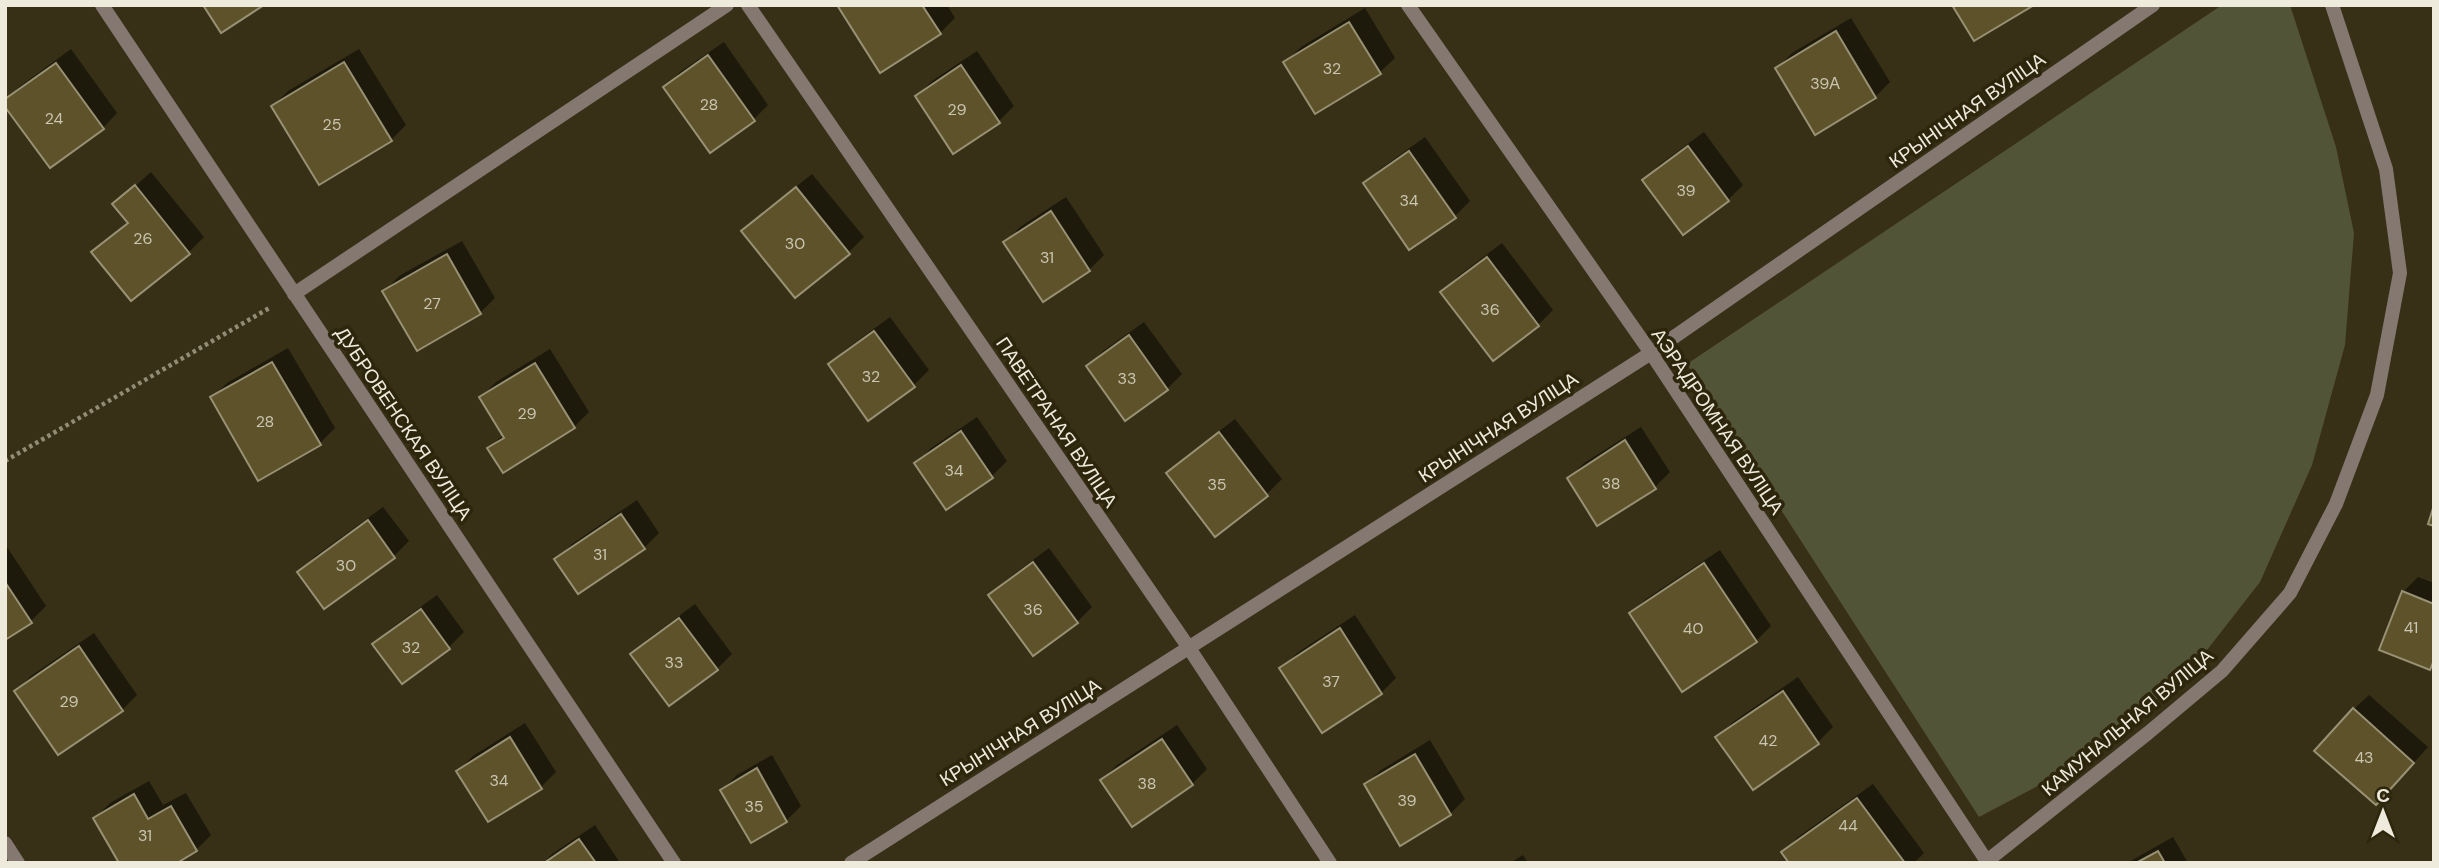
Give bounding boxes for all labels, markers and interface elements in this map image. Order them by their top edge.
street label: КРЫНІЧНАЯ ВУЛІЦА [1884,47,2051,174]
house number: 32 [1323,58,1341,79]
house number: 39А [1810,73,1840,94]
house number: 28 [700,94,718,115]
house number: 29 [947,99,967,120]
house number: 24 [45,108,64,129]
house number: 25 [323,114,341,135]
house number: 39 [1676,180,1696,201]
house number: 34 [1399,190,1419,211]
house number: 26 [133,228,153,249]
house number: 30 [785,233,805,254]
house number: 31 [1040,247,1054,268]
house number: 27 [423,293,441,314]
house number: 36 [1480,299,1500,320]
street label: ДУБРОВЕНСКАЯ ВУЛІЦА [329,322,478,525]
street label: АЭРАДРОМНАЯ ВУЛІЦА [1646,323,1789,520]
street label: ПАВЕТРАНАЯ ВУЛІЦА [990,332,1123,513]
house number: 32 [862,366,880,387]
street label: КРЫНІЧНАЯ ВУЛІЦА [1414,366,1583,488]
house number: 33 [1118,368,1136,389]
house number: 29 [517,403,537,424]
house number: 28 [256,411,274,432]
house number: 34 [944,460,964,481]
house number: 38 [1601,473,1621,494]
house number: 35 [1207,474,1227,495]
house number: 31 [593,544,607,565]
house number: 30 [336,555,356,576]
house number: 36 [1023,599,1043,620]
house number: 41 [2404,617,2418,638]
house number: 40 [1683,618,1703,639]
house number: 32 [402,637,420,658]
street label: КАМУНАЛЬНАЯ ВУЛІЦА [2036,643,2219,802]
house number: 33 [665,652,683,673]
house number: 37 [1322,671,1340,692]
street label: КРЫНІЧНАЯ ВУЛІЦА [935,673,1106,792]
house number: 29 [59,691,79,712]
house number: 42 [1759,730,1777,751]
house number: 43 [2354,747,2374,768]
house number: 34 [489,770,509,791]
house number: 38 [1137,773,1157,794]
north arrow [2348,777,2418,847]
text: С [2376,783,2390,808]
house number: 39 [1397,790,1417,811]
house number: 35 [744,796,764,817]
house number: 44 [1838,815,1858,836]
house number: 31 [138,825,152,846]

